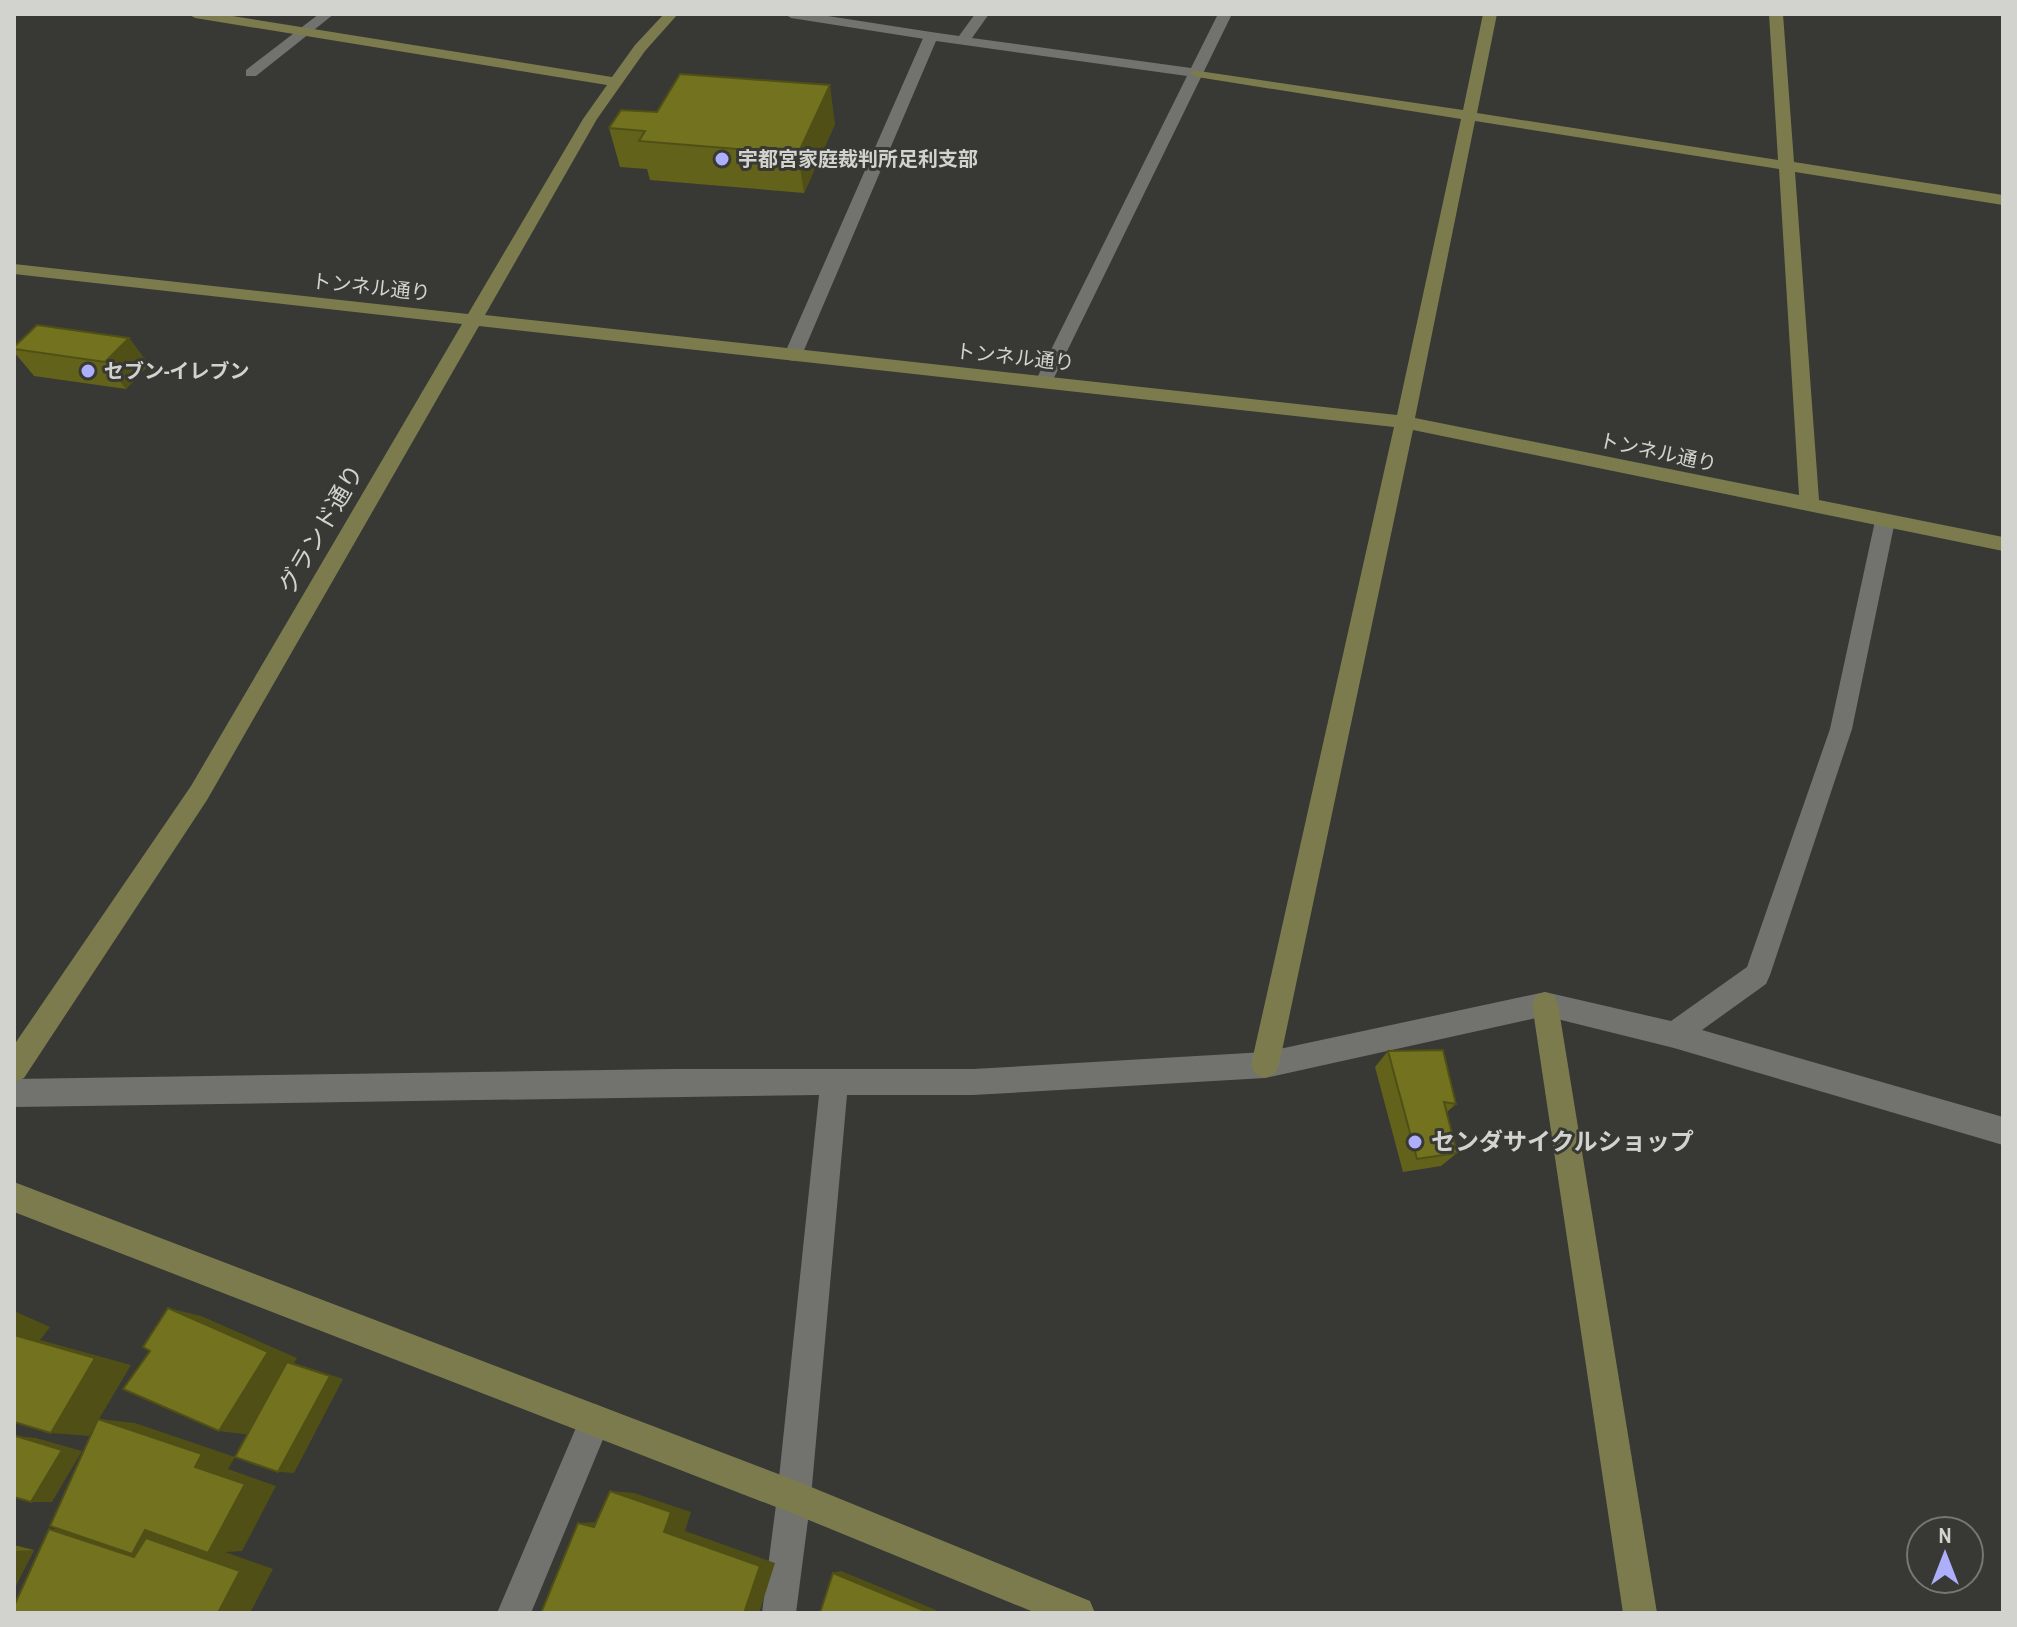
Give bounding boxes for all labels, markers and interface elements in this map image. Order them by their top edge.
place label: 宇都宮家庭裁判所足利支部 [738,145,978,172]
marker: 宇都宮家庭裁判所足利支部 [713,150,731,168]
street label: トンネル通り [310,267,432,306]
street label: トンネル通り [954,337,1076,376]
place label: セブン-イレブン [104,357,249,384]
marker: セブン-イレブン [79,362,97,380]
street label: トンネル通り [1597,426,1719,477]
street label: グランド通り [270,458,370,599]
place label: センダサイクルショップ [1431,1125,1694,1157]
marker: センダサイクルショップ [1406,1133,1424,1151]
north arrow [1905,1515,1985,1595]
text: N [1938,1520,1952,1550]

